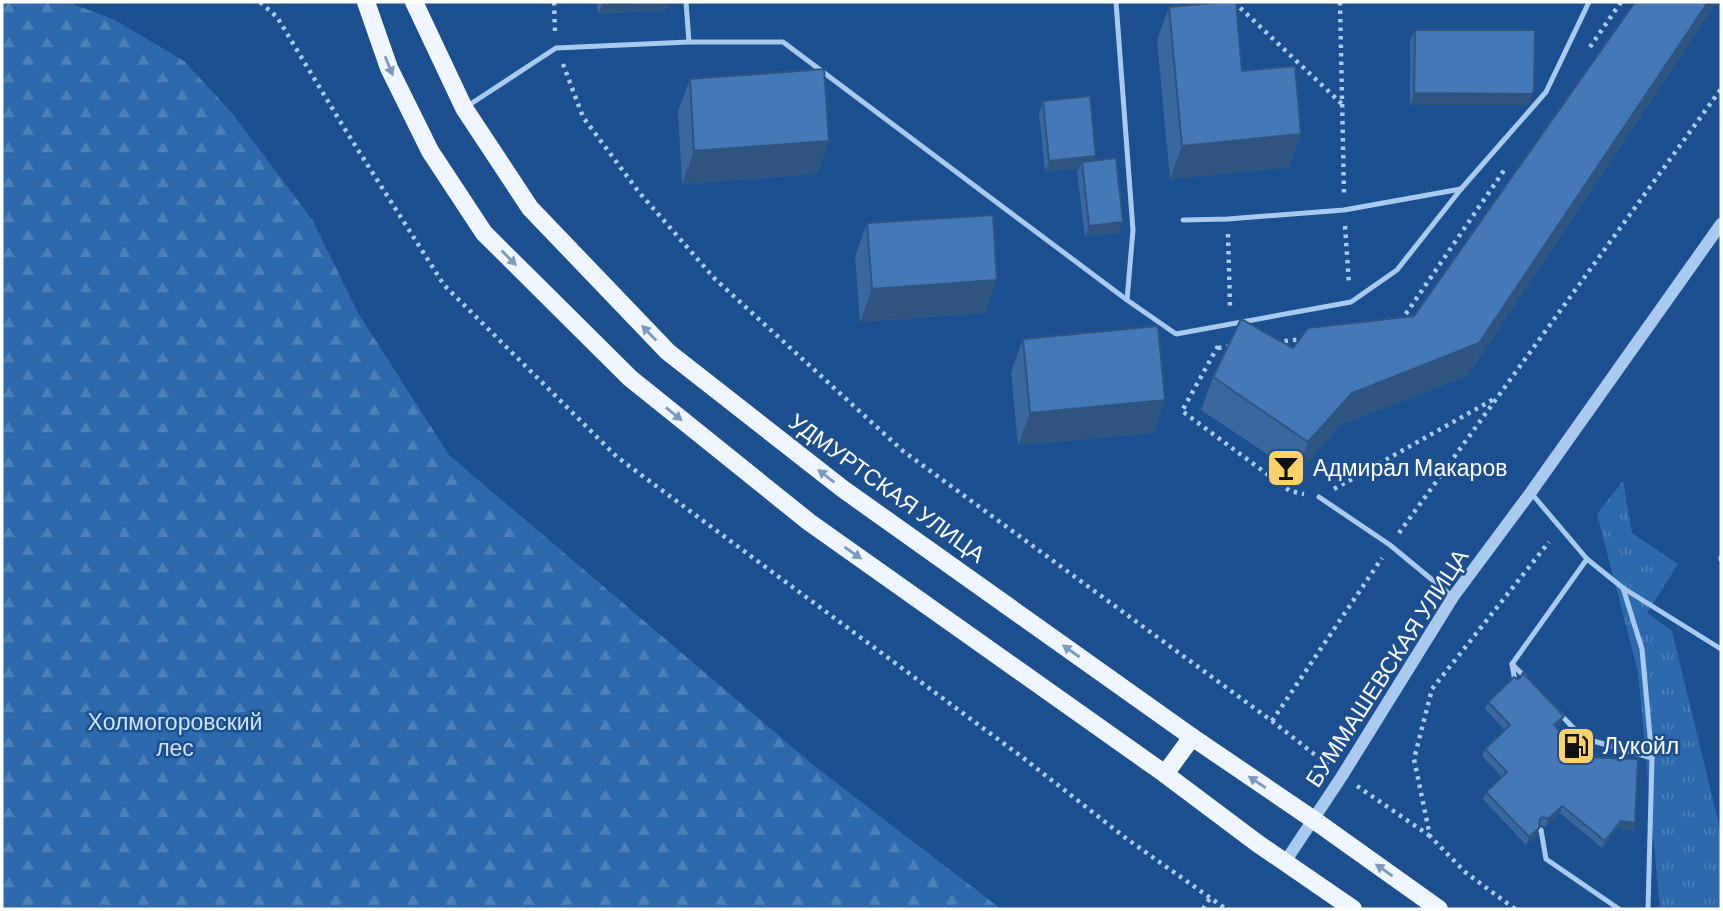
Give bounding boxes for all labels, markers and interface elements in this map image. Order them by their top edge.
one-way arrow [384,56,395,77]
one-way arrow [500,249,517,265]
one-way arrow [642,325,658,342]
one-way arrow [664,406,682,421]
street label: УДМУРТСКАЯ УЛИЦА [784,407,992,568]
bar icon: Адмирал Макаров [1265,447,1307,489]
place label: Адмирал Макаров [1313,453,1507,481]
one-way arrow [817,469,835,483]
street label: БУММАШЕВСКАЯ УЛИЦА [1299,543,1474,792]
one-way arrow [844,546,862,560]
one-way arrow [1062,644,1080,658]
park label: Холмогоровский лес [88,707,262,761]
fuel station icon: Лукойл [1555,725,1597,767]
place label: Лукойл [1603,731,1679,759]
one-way arrow [1247,775,1267,788]
one-way arrow [1375,863,1393,877]

